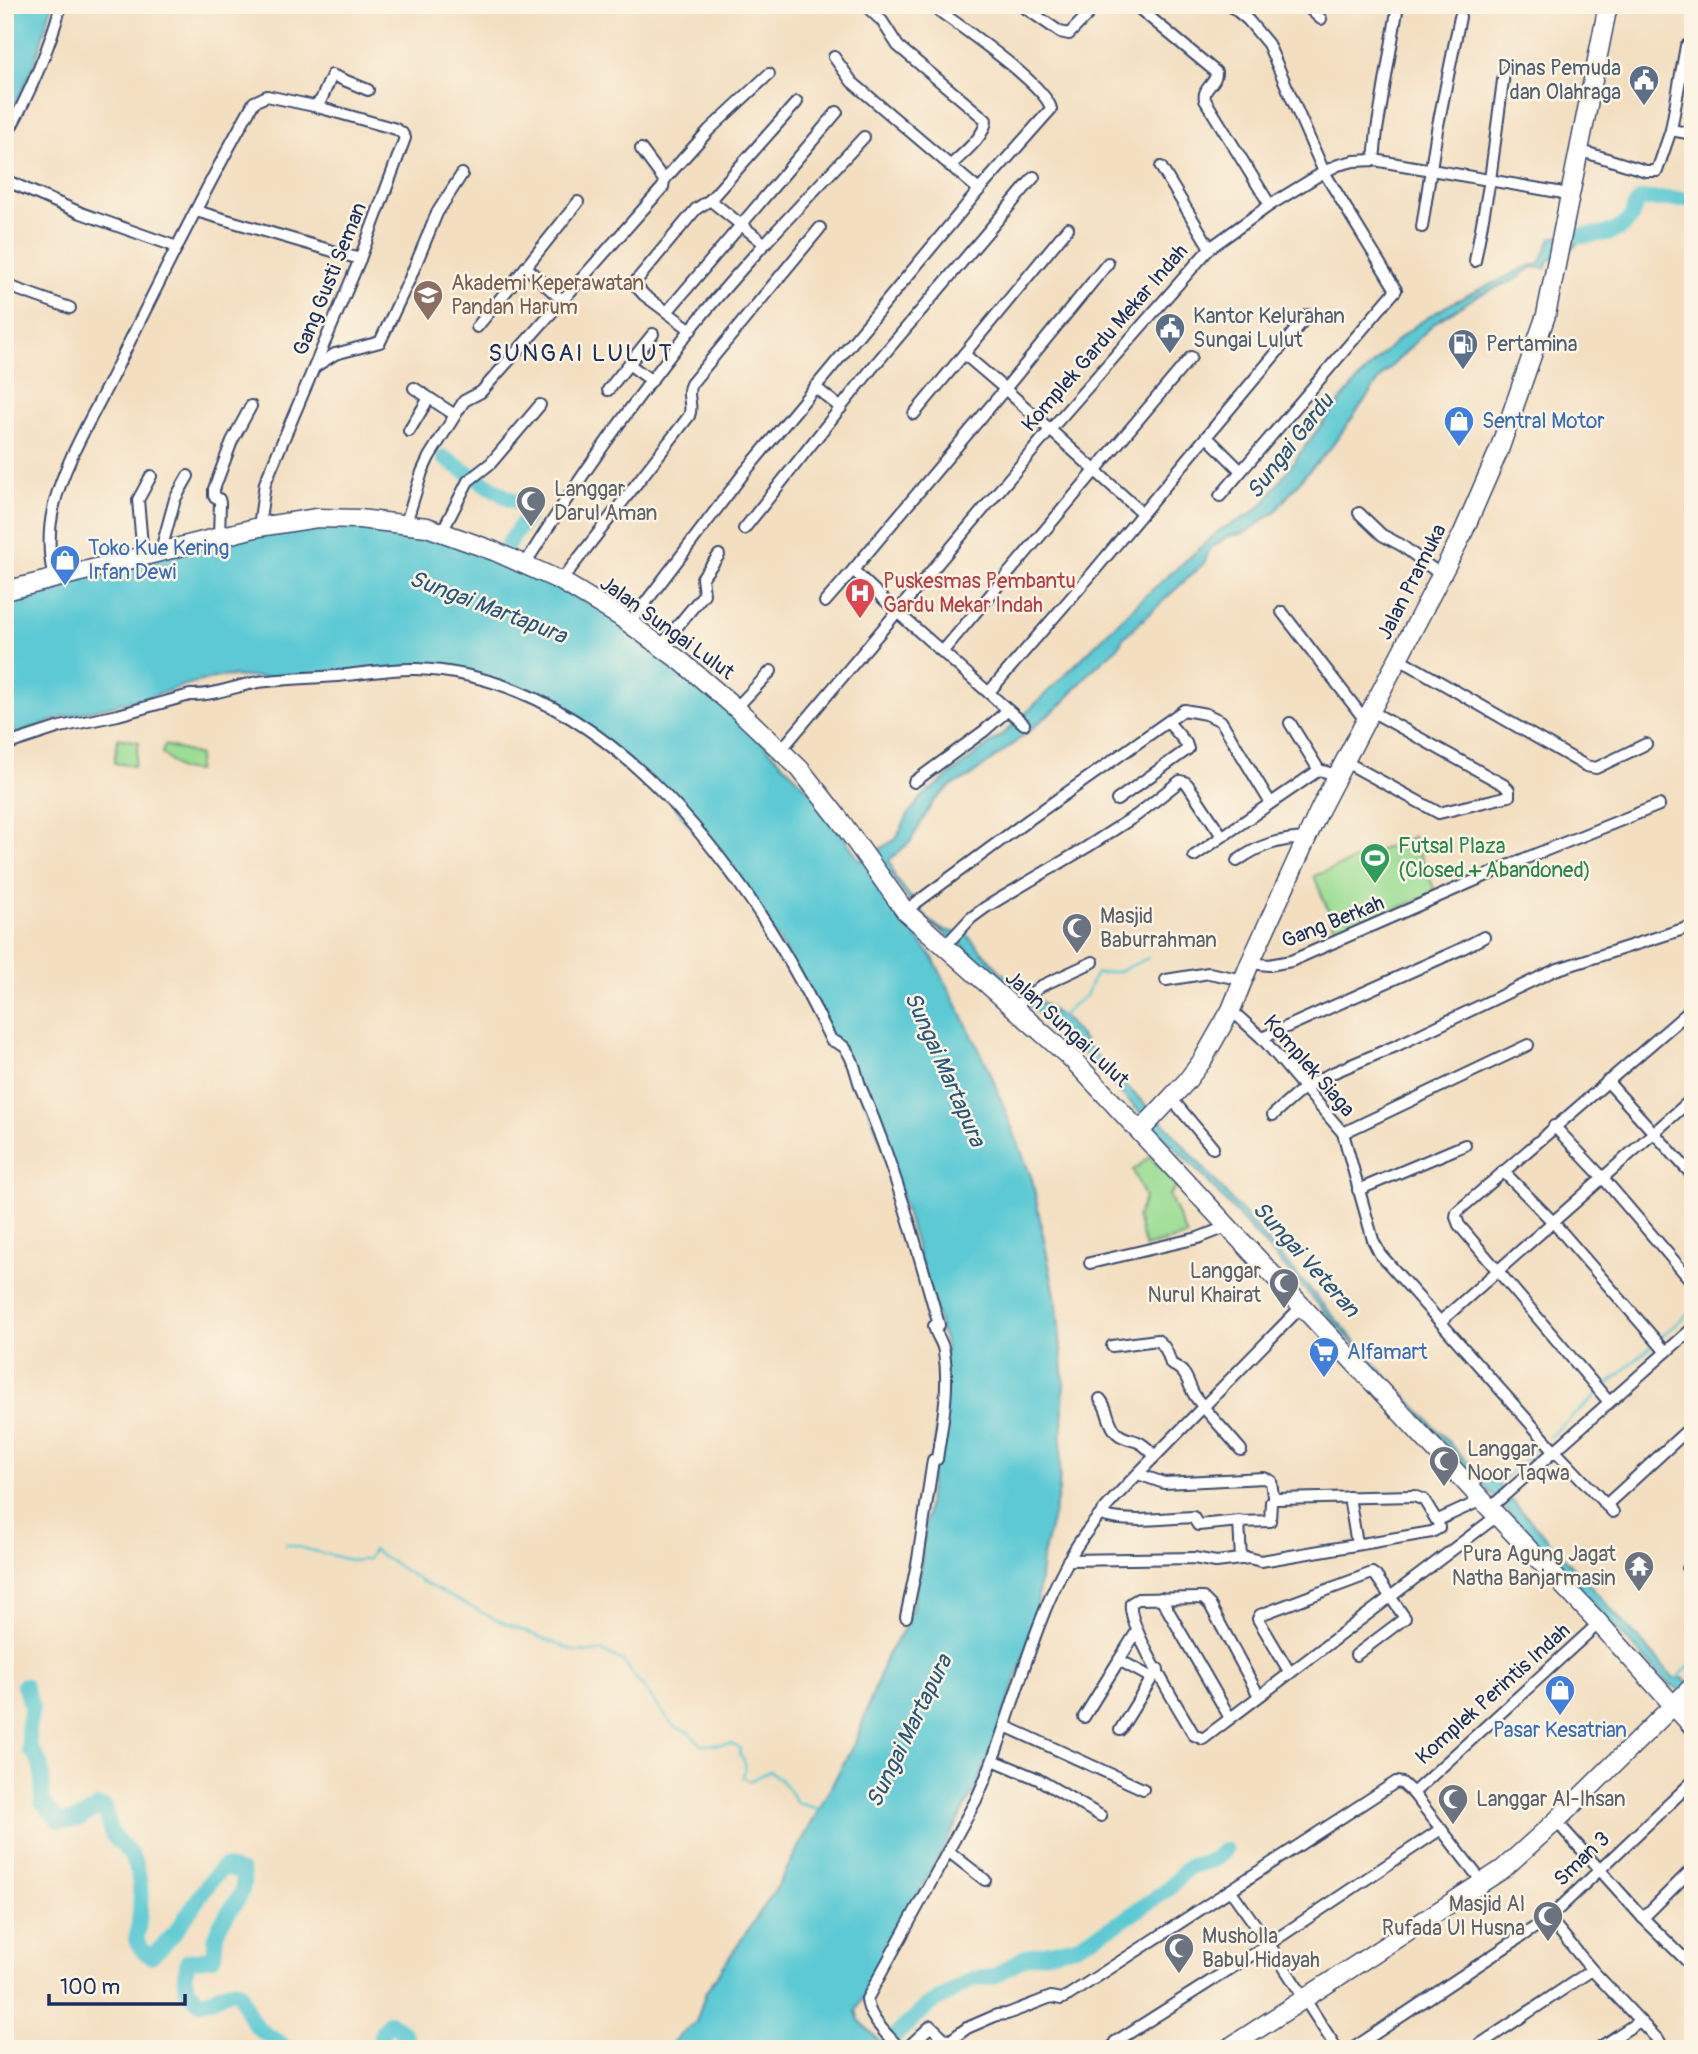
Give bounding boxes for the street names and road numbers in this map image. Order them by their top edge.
street label: Gang Gusti Seman [287,198,373,360]
street label: Komplek Gardu Mekar Indah [1016,238,1194,438]
street label: Jalan Pramuka [1371,519,1453,645]
street label: Jalan Sungai Lulut [594,570,740,686]
street label: Gang Berkah [1278,889,1388,955]
street label: Jalan Sungai Lulut [999,965,1135,1094]
street label: Komplek Siaga [1257,1009,1361,1123]
street label: Komplek Perintis Indah [1410,1617,1576,1771]
street label: Sman 3 [1548,1826,1616,1892]

